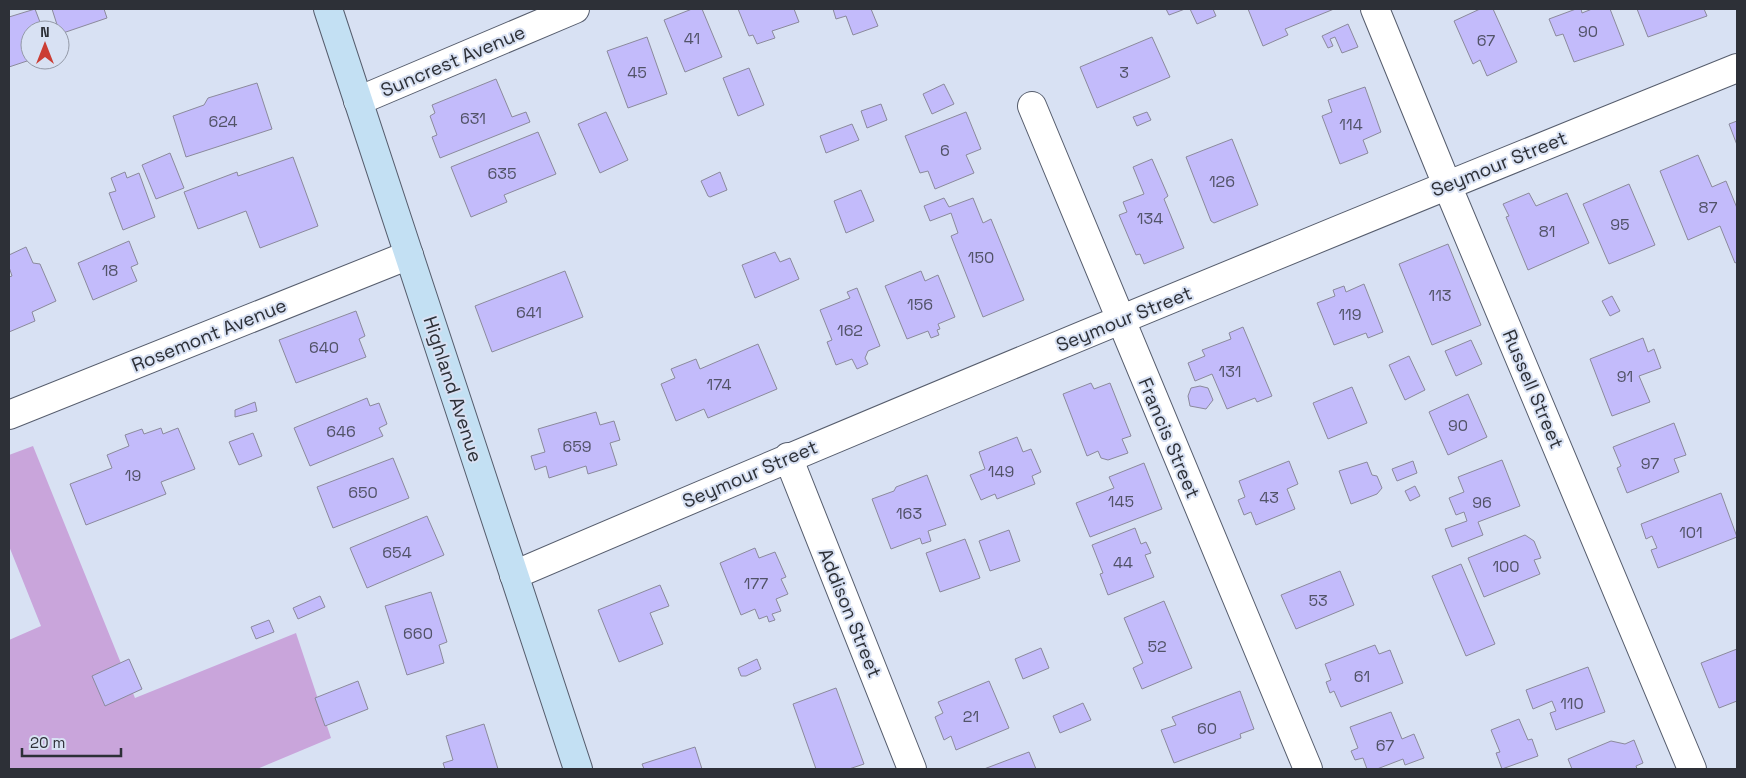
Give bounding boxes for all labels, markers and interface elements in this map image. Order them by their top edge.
street label: Suncrest Avenue [377,19,529,103]
north arrow [20,20,70,70]
house number: 90 [1578,21,1598,42]
text: N [40,23,50,41]
house number: 41 [684,28,700,49]
house number: 67 [1477,30,1495,51]
house number: 45 [627,62,647,83]
house number: 3 [1119,62,1129,83]
house number: 631 [460,108,486,129]
house number: 624 [209,111,237,132]
house number: 114 [1339,114,1363,135]
street label: Seymour Street [1427,125,1571,203]
house number: 6 [940,140,950,161]
house number: 635 [487,163,517,184]
house number: 126 [1209,171,1235,192]
house number: 87 [1699,197,1717,218]
house number: 134 [1137,208,1163,229]
house number: 95 [1610,214,1630,235]
house number: 81 [1539,221,1555,242]
house number: 150 [968,247,994,268]
house number: 18 [102,260,118,281]
street label: Seymour Street [1052,280,1196,358]
house number: 113 [1428,285,1452,306]
street label: Rosemont Avenue [128,293,290,377]
house number: 156 [907,294,933,315]
house number: 641 [516,302,542,323]
house number: 119 [1338,304,1362,325]
street label: Highland Avenue [418,313,488,465]
house number: 162 [837,320,863,341]
street label: Russell Street [1497,326,1569,452]
house number: 640 [309,337,339,358]
house number: 131 [1219,361,1241,382]
house number: 91 [1617,366,1633,387]
house number: 174 [707,374,731,395]
street label: Francis Street [1132,374,1206,502]
house number: 90 [1448,415,1468,436]
house number: 646 [326,421,356,442]
street label: Seymour Street [679,434,821,514]
house number: 659 [562,436,592,457]
house number: 97 [1641,453,1659,474]
house number: 149 [988,461,1014,482]
house number: 19 [125,465,141,486]
house number: 650 [348,482,378,503]
house number: 43 [1259,487,1279,508]
house number: 145 [1108,491,1134,512]
house number: 96 [1472,492,1492,513]
house number: 163 [896,503,922,524]
house number: 101 [1679,522,1703,543]
house number: 654 [382,542,412,563]
street label: Addison Street [813,545,887,681]
house number: 44 [1113,552,1133,573]
house number: 100 [1492,556,1520,577]
house number: 177 [744,573,768,594]
house number: 53 [1308,590,1328,611]
house number: 660 [403,623,433,644]
house number: 52 [1147,636,1167,657]
house number: 61 [1354,666,1370,687]
house number: 110 [1560,693,1584,714]
house number: 21 [963,706,979,727]
house number: 60 [1197,718,1217,739]
scale bar [22,726,121,758]
text: 20 m [30,733,65,752]
house number: 67 [1376,735,1394,756]

